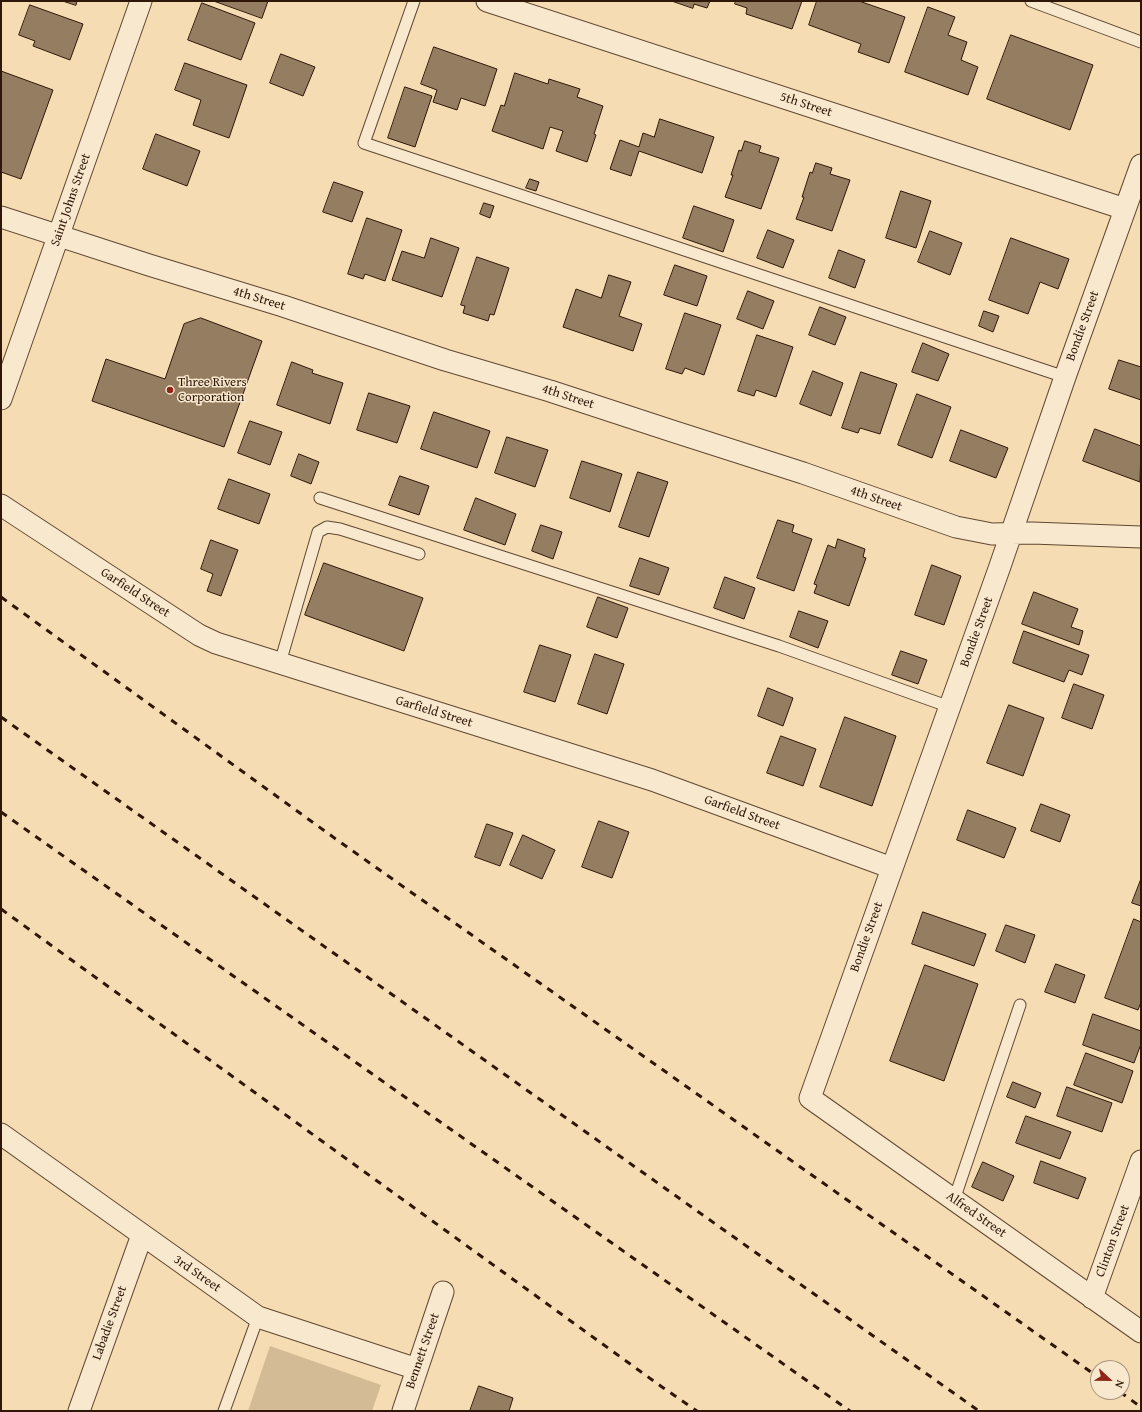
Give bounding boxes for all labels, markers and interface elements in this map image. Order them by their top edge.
street label: 5th Street [778,89,834,121]
street label: Saint Johns Street [48,152,94,248]
street label: 4th Street [231,284,287,314]
street label: Bondie Street [1063,289,1103,363]
place label: Three Rivers Corporation [178,375,247,406]
street label: 4th Street [540,381,596,413]
marker: Three Rivers Corporation [165,385,175,395]
street label: 4th Street [848,483,904,515]
street label: Garfield Street [97,565,173,621]
street label: Bondie Street [957,595,997,669]
street label: Garfield Street [394,693,474,731]
street label: Garfield Street [702,792,782,834]
street label: Bondie Street [847,900,887,974]
street label: Alfred Street [943,1189,1009,1241]
street label: Clinton Street [1093,1203,1133,1279]
street label: 3rd Street [170,1252,224,1296]
street label: Labadie Street [89,1284,131,1362]
street label: Bennett Street [403,1311,443,1391]
north arrow [1090,1360,1130,1400]
text: N [1111,1378,1129,1391]

